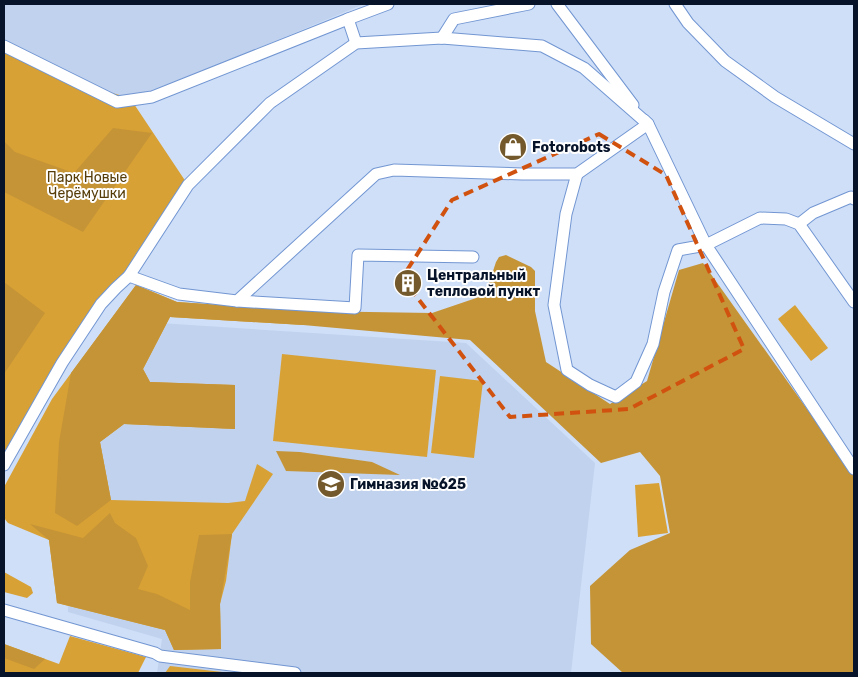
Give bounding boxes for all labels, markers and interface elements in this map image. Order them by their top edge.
shop icon: Fotorobots [498,132,528,162]
place label: Fotorobots [532,139,611,156]
park label: Парк Новые Черёмушки [47,169,127,202]
place label: Центральный тепловой пункт [427,267,541,300]
building icon: Центральный тепловой пункт [393,268,423,298]
school or university icon: Гимназия №625 [316,469,346,499]
place label: Гимназия №625 [350,476,466,493]

